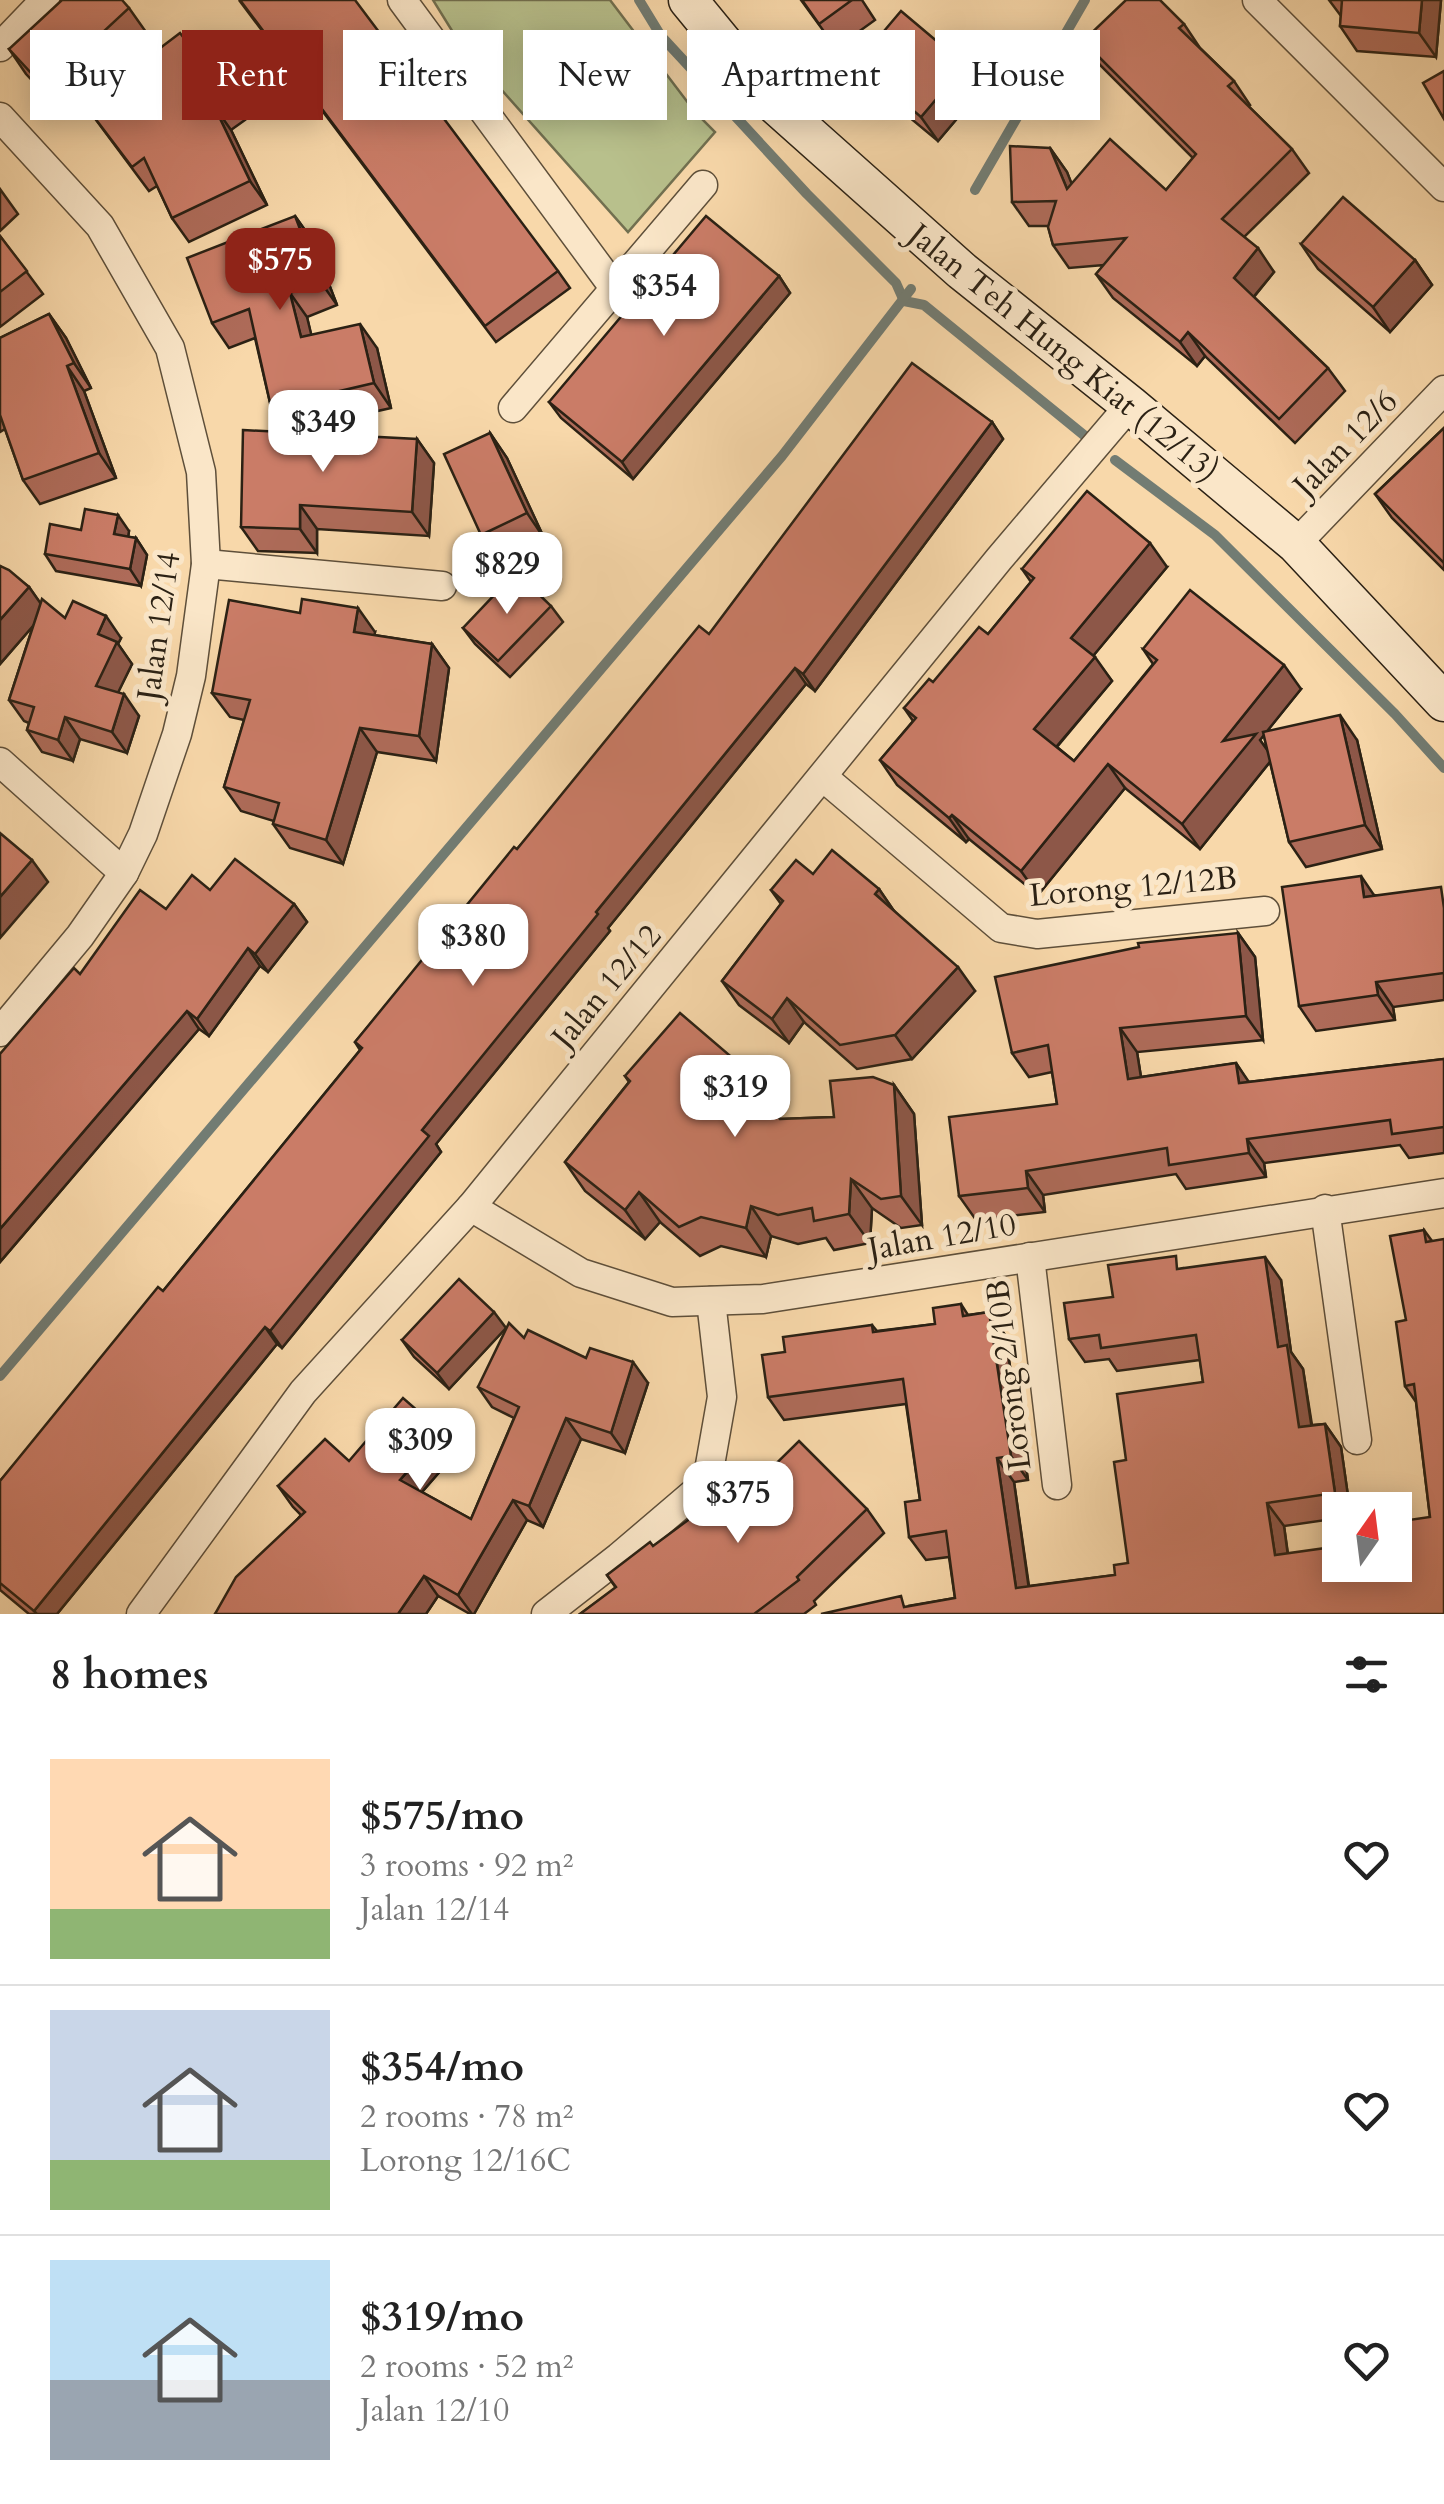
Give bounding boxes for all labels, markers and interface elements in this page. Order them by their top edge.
chip: Buy [30,30,162,120]
chip: Rent [182,30,323,120]
chip: Filters [343,30,503,120]
chip: New [523,30,667,120]
chip: Apartment [687,30,915,120]
chip: House [935,30,1100,120]
street label: Jalan Teh Hung Kiat (12/13) [896,211,1228,492]
pin: $575 [221,228,339,313]
text: $575 [247,238,313,282]
pin: $354 [605,254,723,339]
text: $354 [631,264,697,308]
street label: Jalan 12/6 [1281,381,1408,510]
pin: $349 [264,390,382,475]
text: $349 [290,400,356,444]
pin: $829 [448,532,566,617]
text: $829 [474,542,540,586]
street label: Jalan 12/14 [126,549,191,707]
street label: Lorong 12/12B [1028,856,1239,918]
pin: $380 [414,904,532,989]
text: $380 [440,914,506,958]
street label: Jalan 12/12 [539,915,672,1061]
pin: $319 [676,1055,794,1140]
text: $319 [702,1065,768,1109]
street label: Jalan 12/10 [861,1202,1020,1272]
street label: Lorong 2/10B [975,1277,1043,1473]
pin: $309 [361,1408,479,1493]
text: $309 [387,1418,453,1462]
pin: $375 [679,1461,797,1546]
text: $375 [705,1471,771,1515]
north arrow [1322,1492,1412,1582]
map controls [1322,1492,1412,1582]
text: 8 homes [50,1646,208,1703]
icon: filters [1339,1647,1394,1702]
text: $575/mo [360,1787,524,1844]
icon: home [130,1799,250,1919]
icon: heart [1339,1832,1394,1887]
text: 3 rooms · 92 m² [360,1844,573,1888]
text: Jalan 12/14 [360,1888,509,1932]
text: $354/mo [360,2038,524,2095]
icon: home [130,2050,250,2170]
icon: heart [1339,2083,1394,2138]
text: 2 rooms · 78 m² [360,2095,573,2139]
text: Lorong 12/16C [360,2139,571,2183]
text: $319/mo [360,2288,524,2345]
icon: home [130,2300,250,2420]
icon: heart [1339,2333,1394,2388]
text: 2 rooms · 52 m² [360,2345,573,2389]
text: Jalan 12/10 [360,2389,509,2433]

